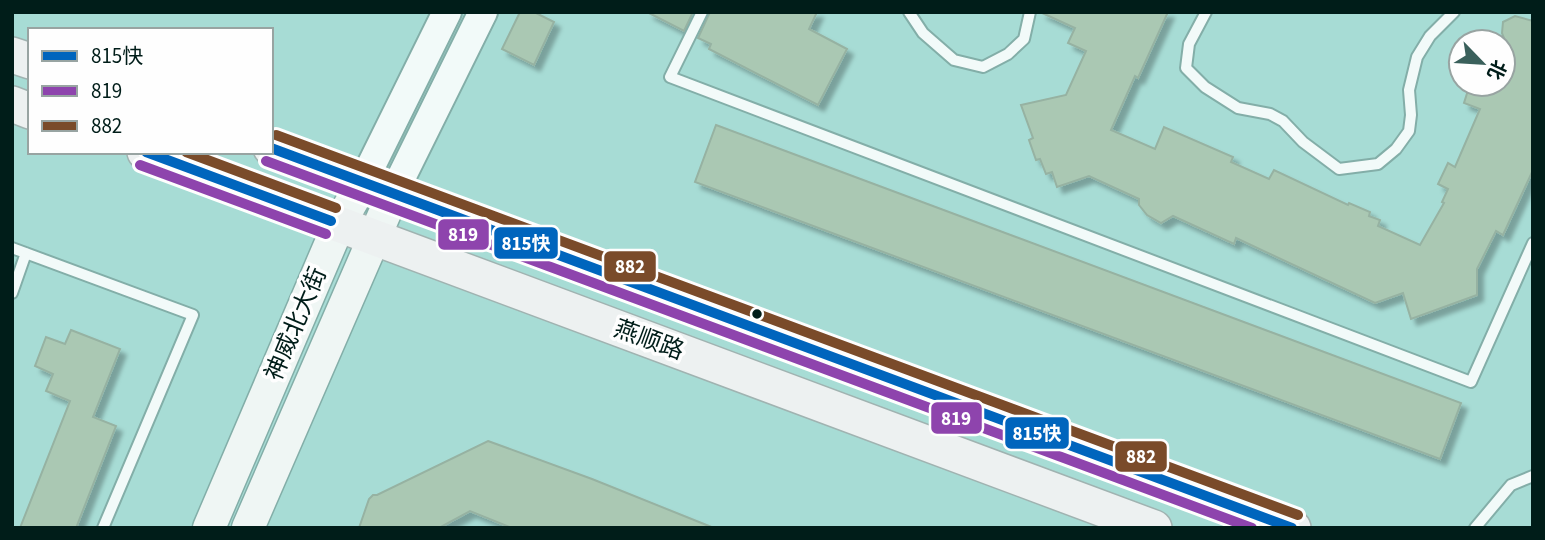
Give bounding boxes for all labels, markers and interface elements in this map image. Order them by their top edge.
legend [28,28,273,154]
north arrow [1447,28,1517,98]
text: 815快 [91,41,143,71]
text: 北 [1480,55,1512,84]
text: 819 [91,76,122,106]
text: 882 [91,111,122,141]
line badge: 819 [437,218,490,251]
text: 819 [448,222,478,249]
line badge: 815快 [493,226,559,260]
text: 815快 [501,231,551,258]
line badge: 882 [603,250,657,283]
text: 882 [615,254,645,281]
street label: 神威北大街 [256,262,336,386]
unlabelled marker [750,307,764,321]
street label: 燕顺路 [609,311,689,369]
line badge: 819 [930,401,983,435]
text: 819 [941,406,971,433]
line badge: 815快 [1004,416,1070,450]
text: 815快 [1012,421,1062,448]
line badge: 882 [1114,440,1168,473]
text: 882 [1126,444,1156,471]

